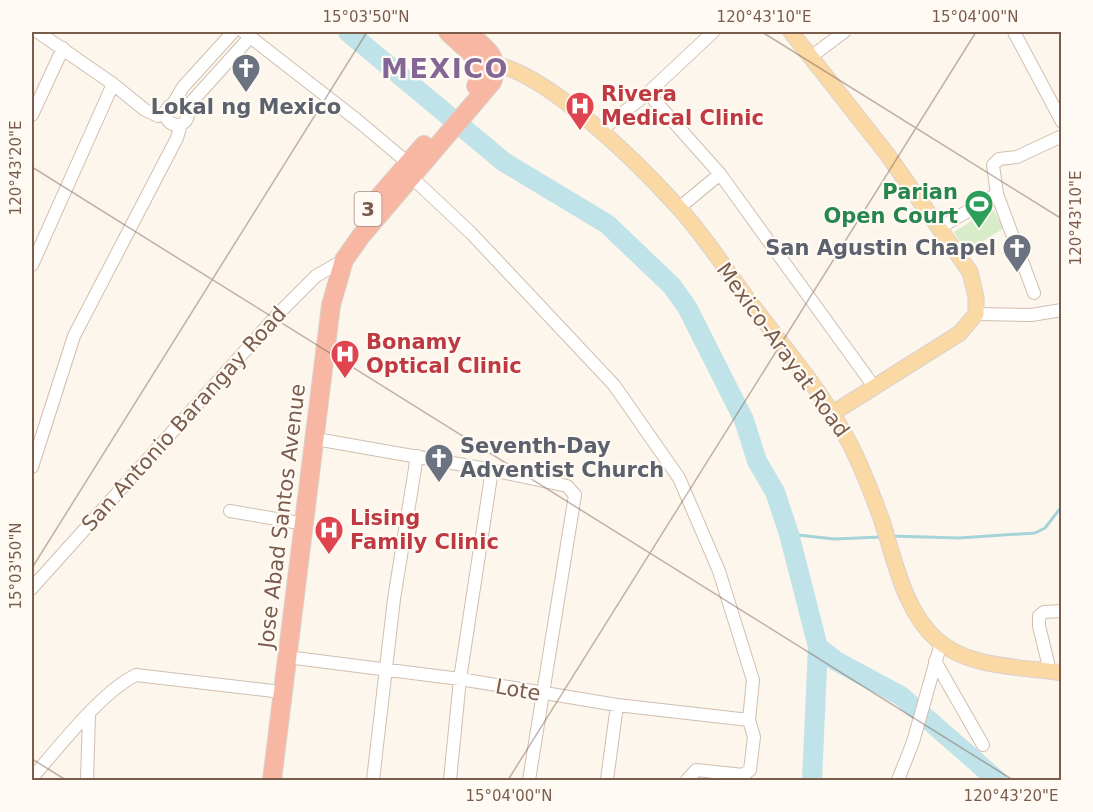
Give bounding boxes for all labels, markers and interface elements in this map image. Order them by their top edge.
text: 15°03'50"N [322,8,410,26]
text: 120°43'10"E [717,8,811,26]
text: 15°04'00"N [931,8,1019,26]
church icon: Lokal ng Mexico [230,52,262,94]
district label: MEXICO [381,53,509,84]
place label: Rivera Medical Clinic [601,82,764,130]
hospital icon: Rivera Medical Clinic [564,90,596,132]
place label: Lokal ng Mexico [151,95,341,119]
text: 120°43'20"E [7,121,25,215]
text: 120°43'10"E [1067,171,1085,265]
place label: Parian Open Court [823,180,958,228]
sports icon: Parian Open Court [963,188,995,230]
road number: 3 [354,192,382,226]
church icon: San Agustin Chapel [1001,232,1033,274]
place label: San Agustin Chapel [765,236,996,260]
street label: Mexico-Arayat Road [712,258,854,442]
street label: San Antonio Barangay Road [77,302,291,536]
place label: Bonamy Optical Clinic [366,330,522,378]
hospital icon: Bonamy Optical Clinic [329,338,361,380]
street label: Jose Abad Santos Avenue [254,382,310,652]
place label: Seventh-Day Adventist Church [460,434,664,482]
church icon: Seventh-Day Adventist Church [423,442,455,484]
place label: Lising Family Clinic [350,506,499,554]
hospital icon: Lising Family Clinic [313,514,345,556]
text: 15°03'50"N [7,522,25,610]
street label: Lote [494,674,542,706]
text: 15°04'00"N [465,787,553,805]
text: 120°43'20"E [964,787,1058,805]

